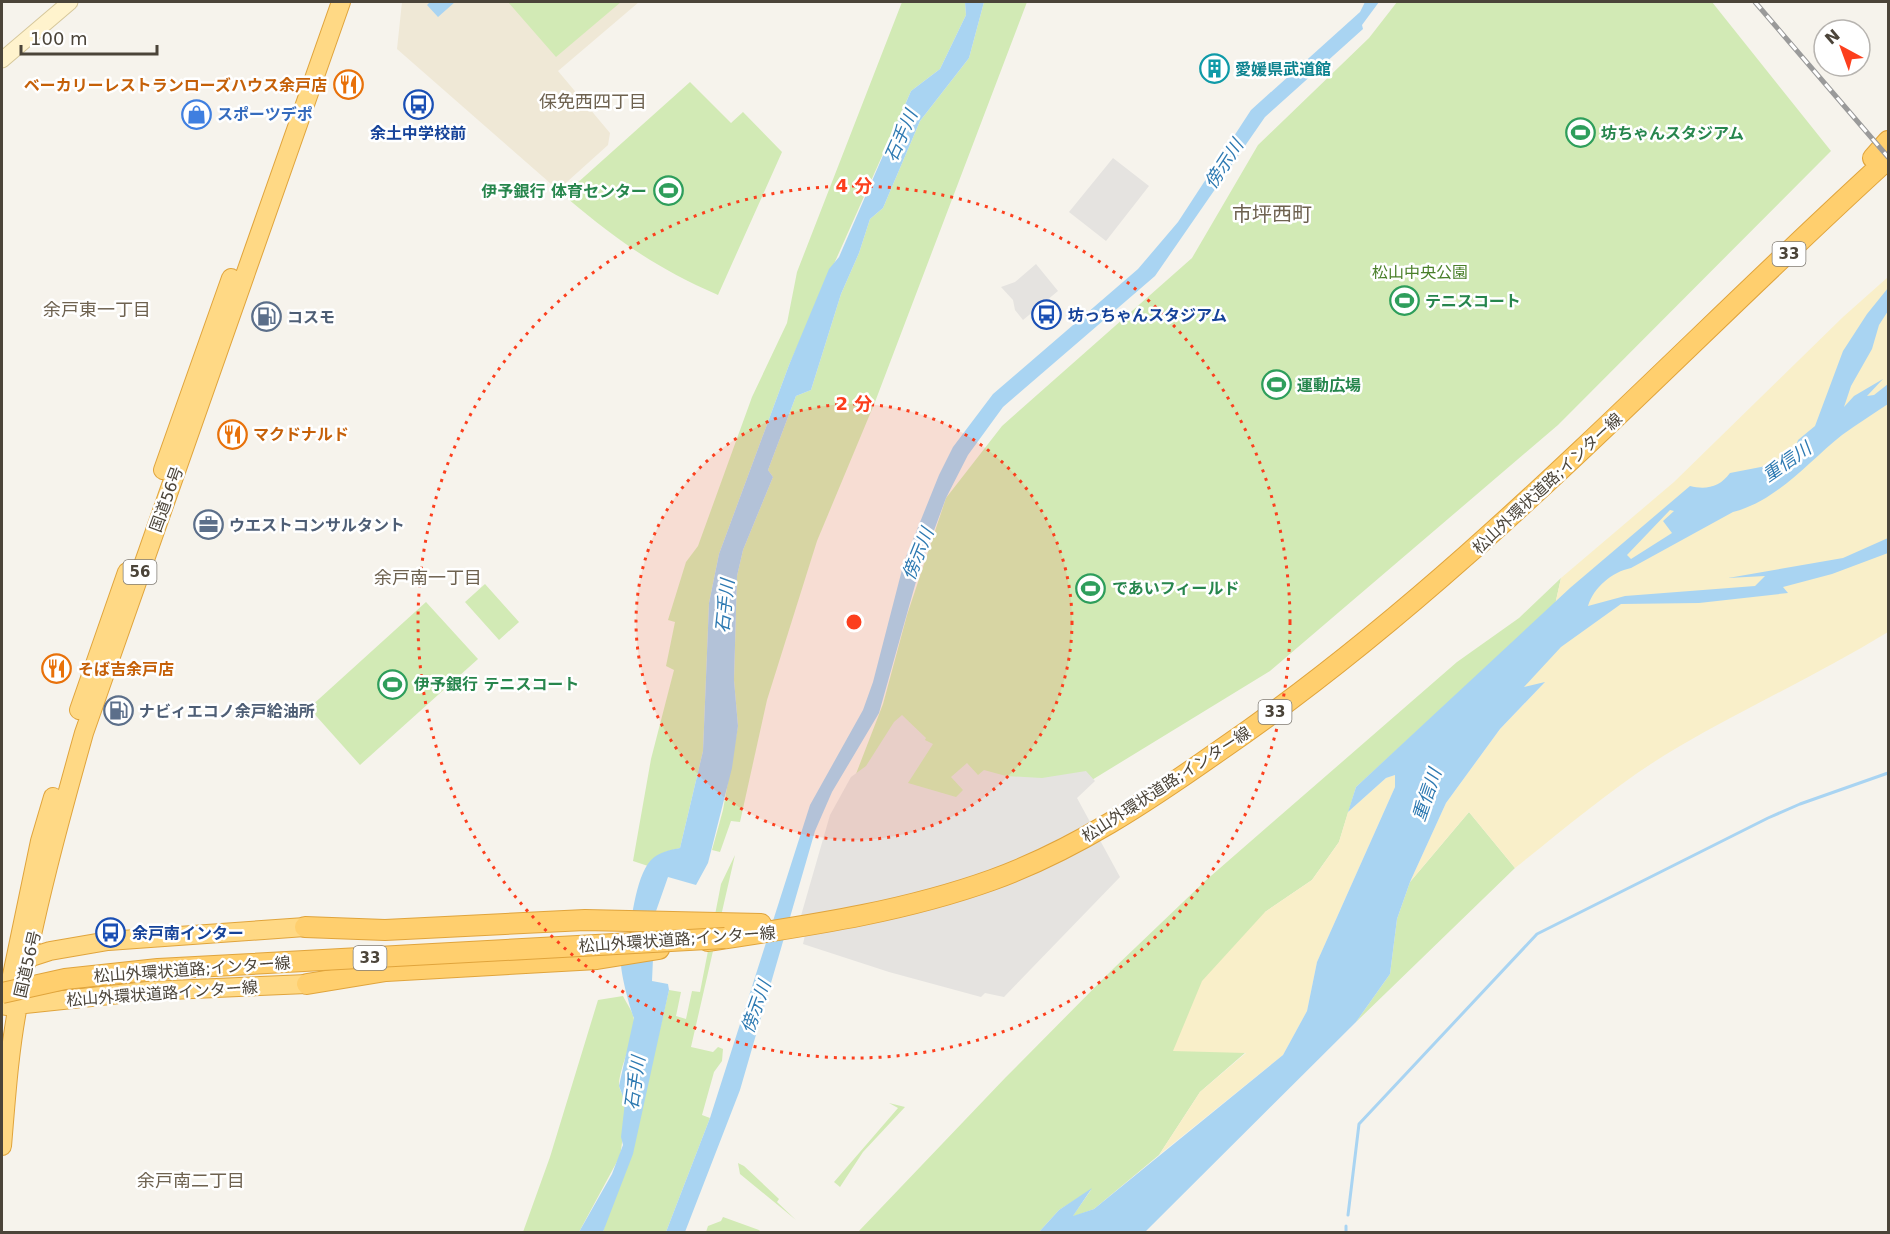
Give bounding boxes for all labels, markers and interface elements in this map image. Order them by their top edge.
scale bar [21,18,158,56]
north arrow [1812,18,1872,78]
text: N [1821,25,1844,49]
text: 100 m [30,28,88,49]
building icon: 愛媛県武道館 [1198,53,1230,85]
place label: 愛媛県武道館 [1235,60,1331,79]
restaurant icon: ベーカリーレストランローズハウス余戸店 [332,69,364,101]
place label: ベーカリーレストランローズハウス余戸店 [24,76,327,95]
bus stop icon: 余土中学校前 [402,89,434,121]
district label: 保免西四丁目 [539,91,647,112]
shop icon: スポーツデポ [180,98,212,130]
place label: スポーツデポ [217,105,313,124]
water label: 石手川 [880,105,922,165]
sports icon: 坊ちゃんスタジアム [1564,117,1596,149]
place label: 余土中学校前 [370,124,466,143]
place label: 坊ちゃんスタジアム [1601,124,1744,143]
water label: 傍示川 [1200,134,1248,192]
sports icon: 伊予銀行 体育センター [652,175,684,207]
text: 4 分 [836,175,872,196]
place label: 伊予銀行 体育センター [480,182,647,201]
district label: 市坪西町 [1232,202,1312,226]
road number: 33 [1772,242,1806,266]
park label: 松山中央公園 [1372,263,1468,282]
sports icon: テニスコート [1388,285,1420,317]
place label: テニスコート [1425,292,1521,311]
district label: 余戸東一丁目 [43,299,151,320]
bus stop icon: 坊っちゃんスタジアム [1031,299,1063,331]
fuel station icon: コスモ [250,301,282,333]
place label: 坊っちゃんスタジアム [1068,306,1227,325]
place label: コスモ [287,308,335,327]
sports icon: 運動広場 [1260,369,1292,401]
place label: 運動広場 [1297,376,1361,395]
text: 2 分 [836,393,872,414]
street label: 松山外環状道路;インター線 [1469,409,1626,558]
restaurant icon: マクドナルド [216,418,248,450]
place label: マクドナルド [253,425,349,444]
water label: 重信川 [1759,436,1816,486]
street label: 国道56号 [146,464,187,535]
office icon: ウエストコンサルタント [192,509,224,541]
place label: ウエストコンサルタント [229,516,405,535]
water label: 傍示川 [898,523,938,583]
road number: 56 [124,560,156,584]
district label: 余戸南一丁目 [374,567,482,588]
sports icon: であいフィールド [1075,572,1107,604]
water label: 石手川 [711,576,738,634]
place label: であいフィールド [1112,579,1240,598]
centre of rings [844,612,864,632]
restaurant icon: そば吉余戸店 [41,653,73,685]
place label: そば吉余戸店 [78,660,174,679]
sports icon: 伊予銀行 テニスコート [377,668,409,700]
place label: 伊予銀行 テニスコート [413,675,580,694]
fuel station icon: ナビィエコノ余戸給油所 [102,695,134,727]
road number: 33 [1258,700,1292,724]
place label: ナビィエコノ余戸給油所 [139,702,315,721]
street label: 松山外環状道路;インター線 [1078,723,1254,846]
water label: 重信川 [1408,764,1446,824]
bus stop icon: 余戸南インター [95,917,127,949]
street label: 松山外環状道路;インター線 [578,923,776,956]
place label: 余戸南インター [132,924,244,943]
street label: 国道56号 [11,929,44,1000]
road number: 33 [354,946,386,970]
street label: 松山外環状道路;インター線 [93,953,291,986]
water label: 傍示川 [736,976,775,1036]
street label: 松山外環状道路インター線 [66,977,258,1010]
water label: 石手川 [620,1053,649,1111]
district label: 余戸南二丁目 [137,1170,245,1191]

